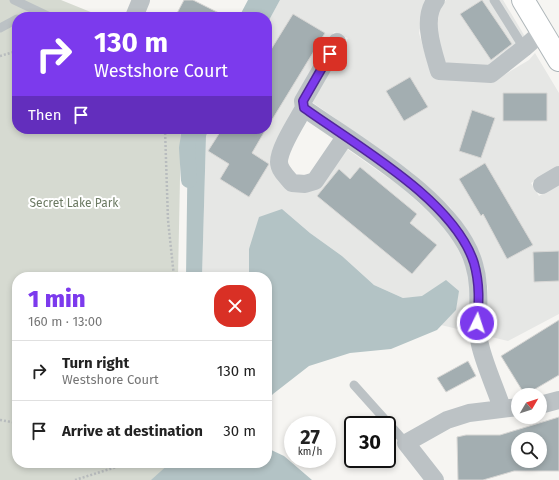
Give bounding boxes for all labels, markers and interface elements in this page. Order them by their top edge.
text: 130 m [94,26,168,59]
icon: right [28,28,80,80]
pin [313,37,347,71]
icon: arrive [319,43,341,65]
text: Westshore Court [94,60,228,82]
icon: arrive [70,104,92,126]
text: Then [28,106,62,124]
park label: Secret Lake Park [30,196,119,210]
text: 1 min [28,285,86,313]
button: close [214,285,256,327]
position arrow [456,302,498,344]
text: 160 m · 13:00 [28,314,102,329]
text: Turn right [62,354,129,372]
icon: right [28,360,50,382]
text: 130 m [217,362,256,380]
text: Westshore Court [62,372,159,387]
north arrow [511,388,547,424]
map controls [511,388,547,468]
speed limit sign: 30 [344,416,396,468]
icon: arrive [28,420,50,442]
text: Arrive at destination [62,422,203,440]
text: 30 m [223,422,256,440]
text: 27 [300,425,320,449]
button: search [511,432,547,468]
text: km/h [298,446,322,458]

